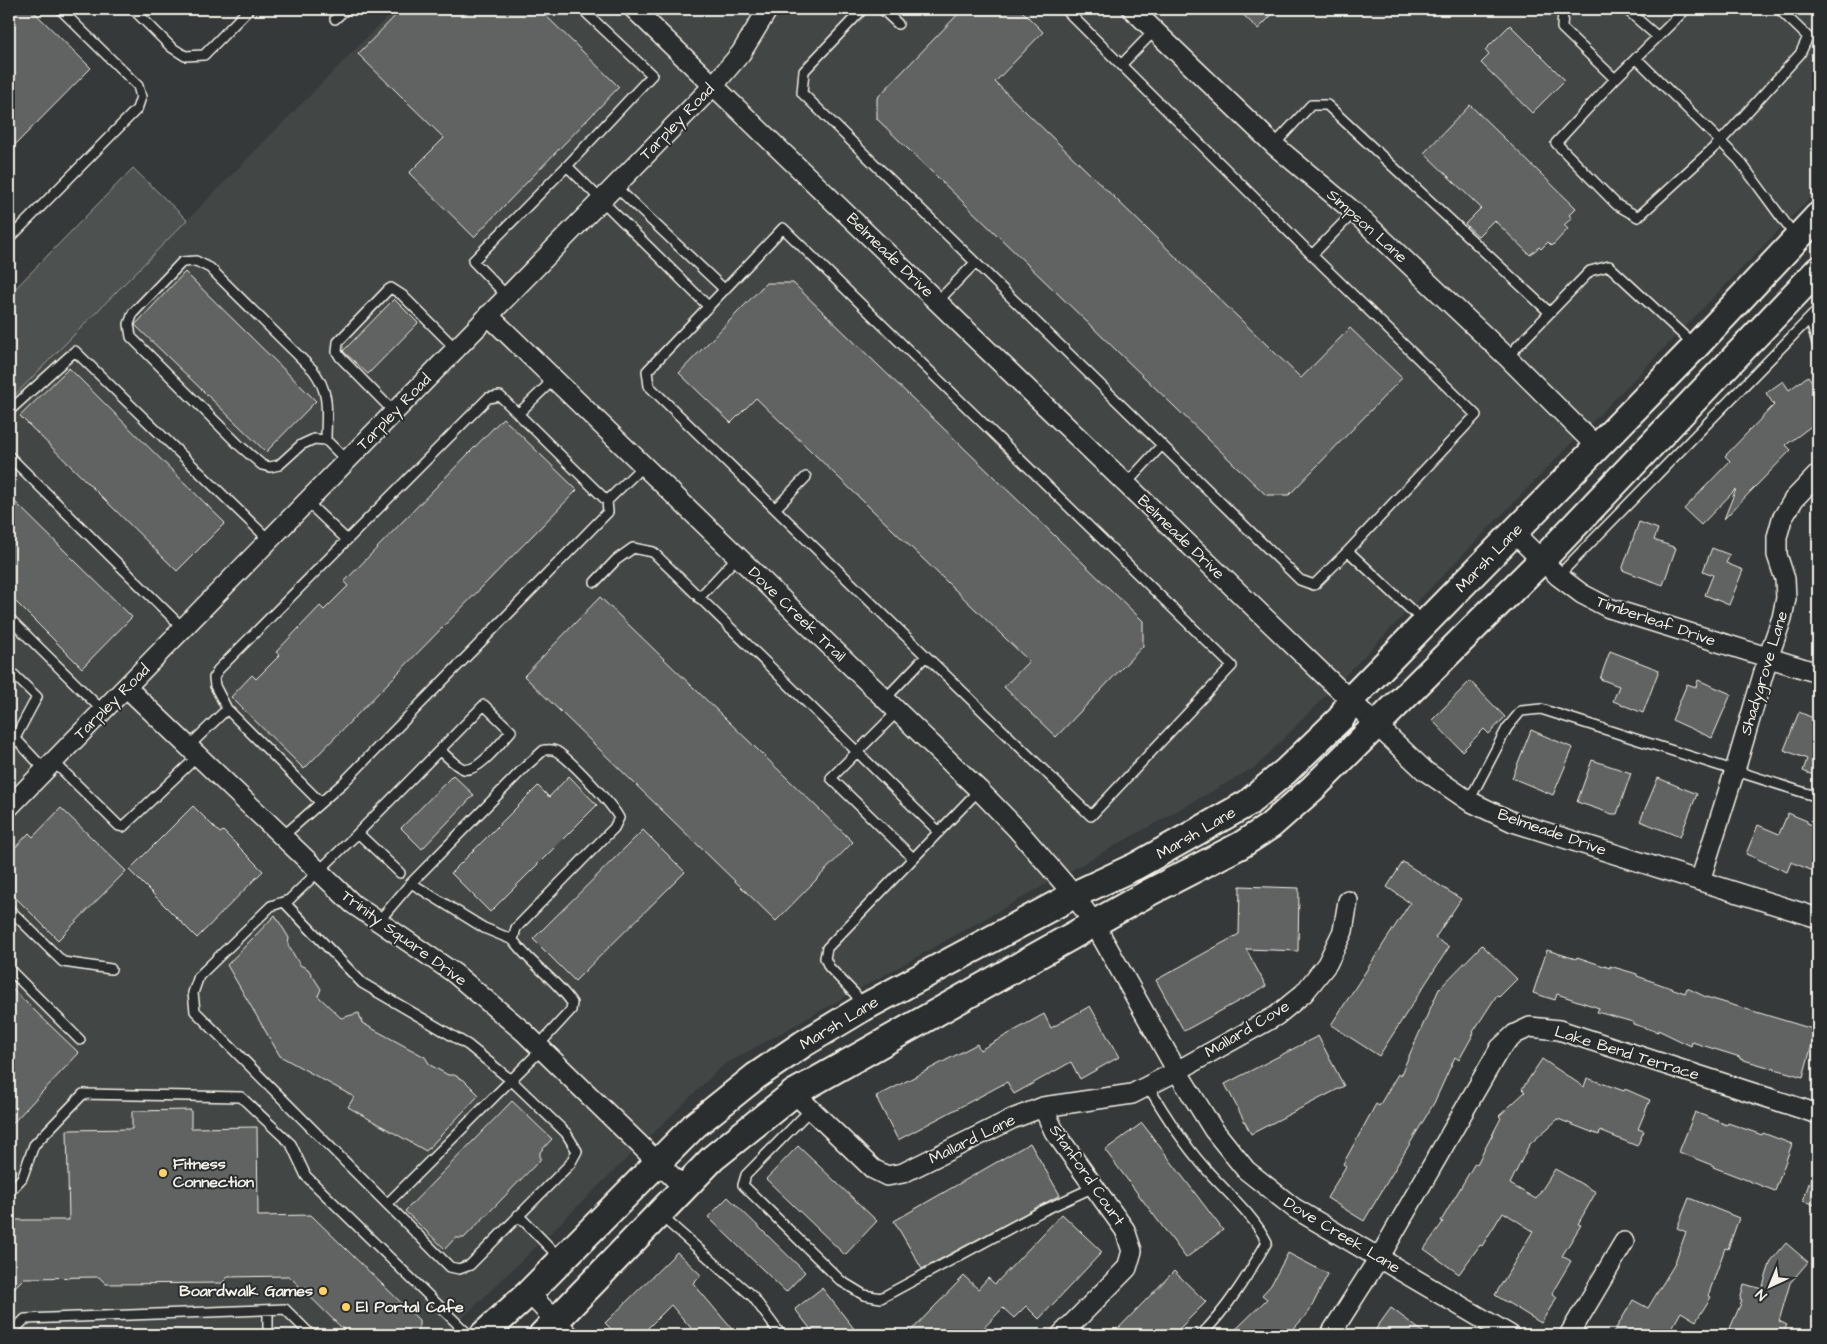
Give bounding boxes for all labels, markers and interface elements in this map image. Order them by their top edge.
street label: Tarpley Road [635,79,720,166]
street label: Simpson Lane [1322,184,1412,268]
street label: Belmeade Drive [841,208,939,303]
street label: Tarpley Road [352,369,437,456]
street label: Belmeade Drive [1132,490,1230,585]
street label: Marsh Lane [1450,518,1528,597]
street label: Dove Creek Trail [743,562,851,666]
street label: Timberleaf Drive [1593,590,1719,652]
street label: Shadygrove Lane [1735,608,1794,738]
street label: Tarpley Road [69,659,155,745]
street label: Marsh Lane [1152,801,1240,865]
street label: Belmeade Drive [1495,803,1610,861]
street label: Trinity Square Drive [336,885,472,992]
street label: Marsh Lane [795,991,883,1055]
street label: Mallard Cove [1201,995,1294,1063]
street label: Lake Bend Terrace [1552,1021,1702,1086]
street label: Mallard Lane [925,1108,1019,1169]
street label: Stanford Court [1044,1120,1130,1230]
place label: Fitness Connection [173,1153,254,1193]
marker: Fitness Connection [157,1167,169,1179]
street label: Dove Creek Lane [1280,1191,1405,1279]
north arrow [1744,1262,1794,1312]
place label: Boardwalk Games [179,1280,313,1302]
text: N [1751,1284,1772,1305]
marker: Boardwalk Games [317,1285,329,1297]
place label: El Portal Cafe [356,1296,464,1318]
marker: El Portal Cafe [340,1301,352,1313]

